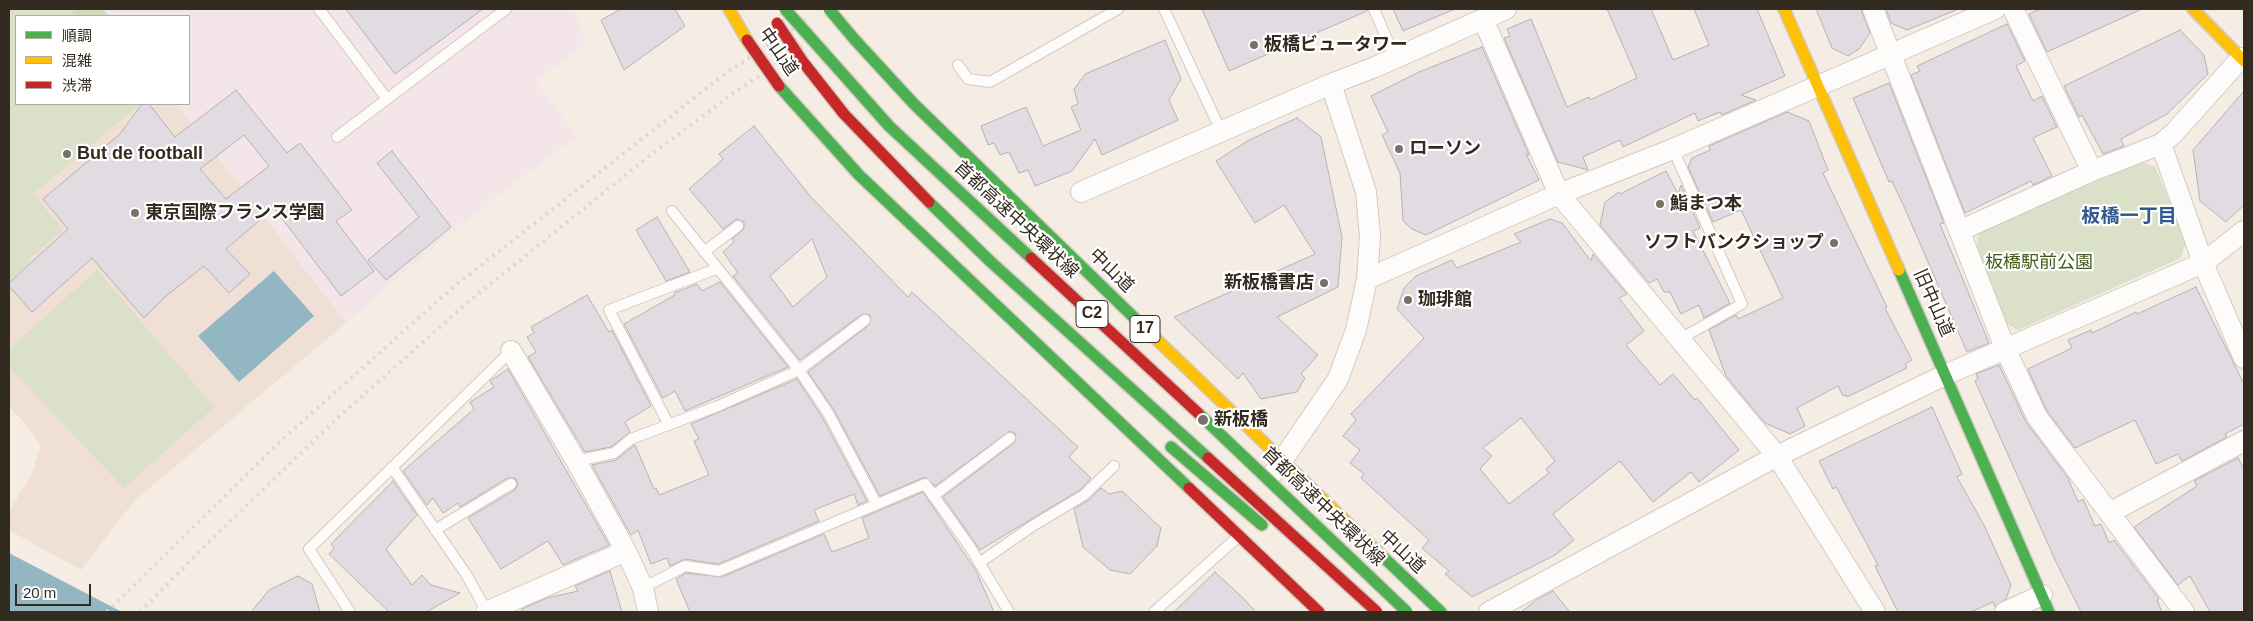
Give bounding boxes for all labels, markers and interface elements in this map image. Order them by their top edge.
legend [15,15,190,105]
street label: 中山道 [754,24,802,80]
text: 順調 [62,27,92,44]
place label: 板橋ビュータワー [1264,34,1408,56]
marker: 板橋ビュータワー [1248,39,1260,51]
text: 混雑 [62,52,92,69]
text: 渋滞 [62,77,92,94]
place label: ローソン [1409,138,1481,160]
place label: But de football [77,143,203,165]
marker: ローソン [1393,143,1405,155]
marker: But de football [61,148,73,160]
street label: 首都高速中央環状線 [949,157,1083,283]
place label: 鮨まつ本 [1670,193,1742,215]
marker: 鮨まつ本 [1654,198,1666,210]
place label: 東京国際フランス学園 [145,202,325,224]
district label: 板橋一丁目 [2082,206,2176,228]
marker: 東京国際フランス学園 [129,207,141,219]
place label: ソフトバンクショップ [1644,232,1824,254]
marker: ソフトバンクショップ [1828,237,1840,249]
street label: 中山道 [1084,244,1138,298]
park label: 板橋駅前公園 [1985,252,2093,274]
street label: 旧中山道 [1908,266,1958,340]
place label: 新板橋書店 [1224,272,1314,294]
marker: 新板橋書店 [1318,277,1330,289]
place label: 珈琲館 [1418,289,1472,311]
marker: 珈琲館 [1402,294,1414,306]
road number: C2 [1076,300,1108,328]
road number: 17 [1130,316,1160,342]
place label: 新板橋 [1214,409,1268,431]
marker: 新板橋 [1196,413,1210,427]
street label: 首都高速中央環状線 [1257,443,1389,571]
street label: 中山道 [1375,526,1429,578]
scale bar [18,574,94,606]
text: 20 m [23,584,56,601]

